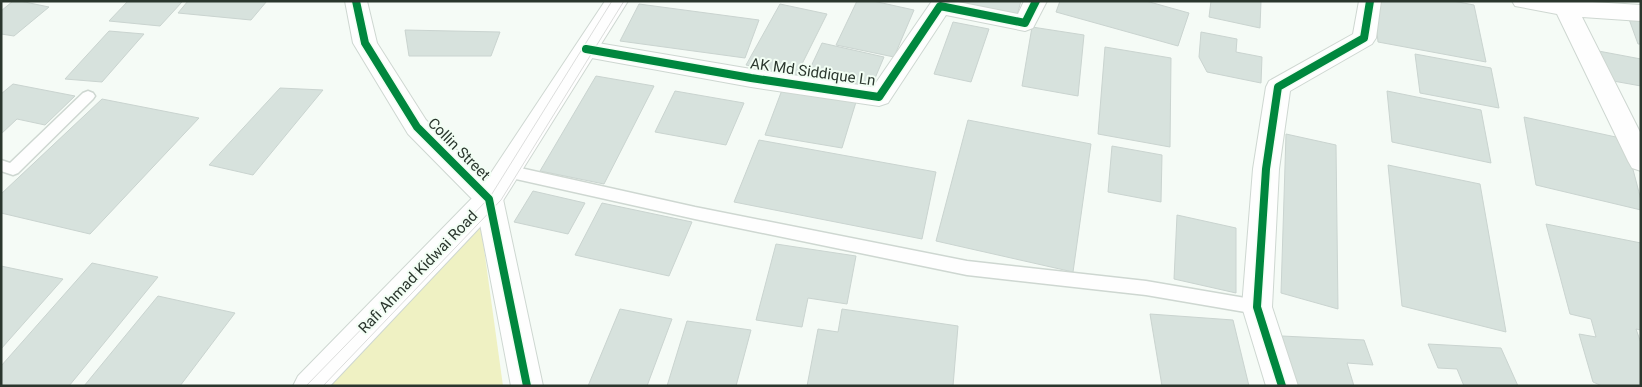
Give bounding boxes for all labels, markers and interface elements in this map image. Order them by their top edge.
street label: AK Md Siddique Ln [749,54,877,90]
street label: Collin Street [424,114,494,184]
street label: Rafi Ahmad Kidwai Road [355,207,481,337]

